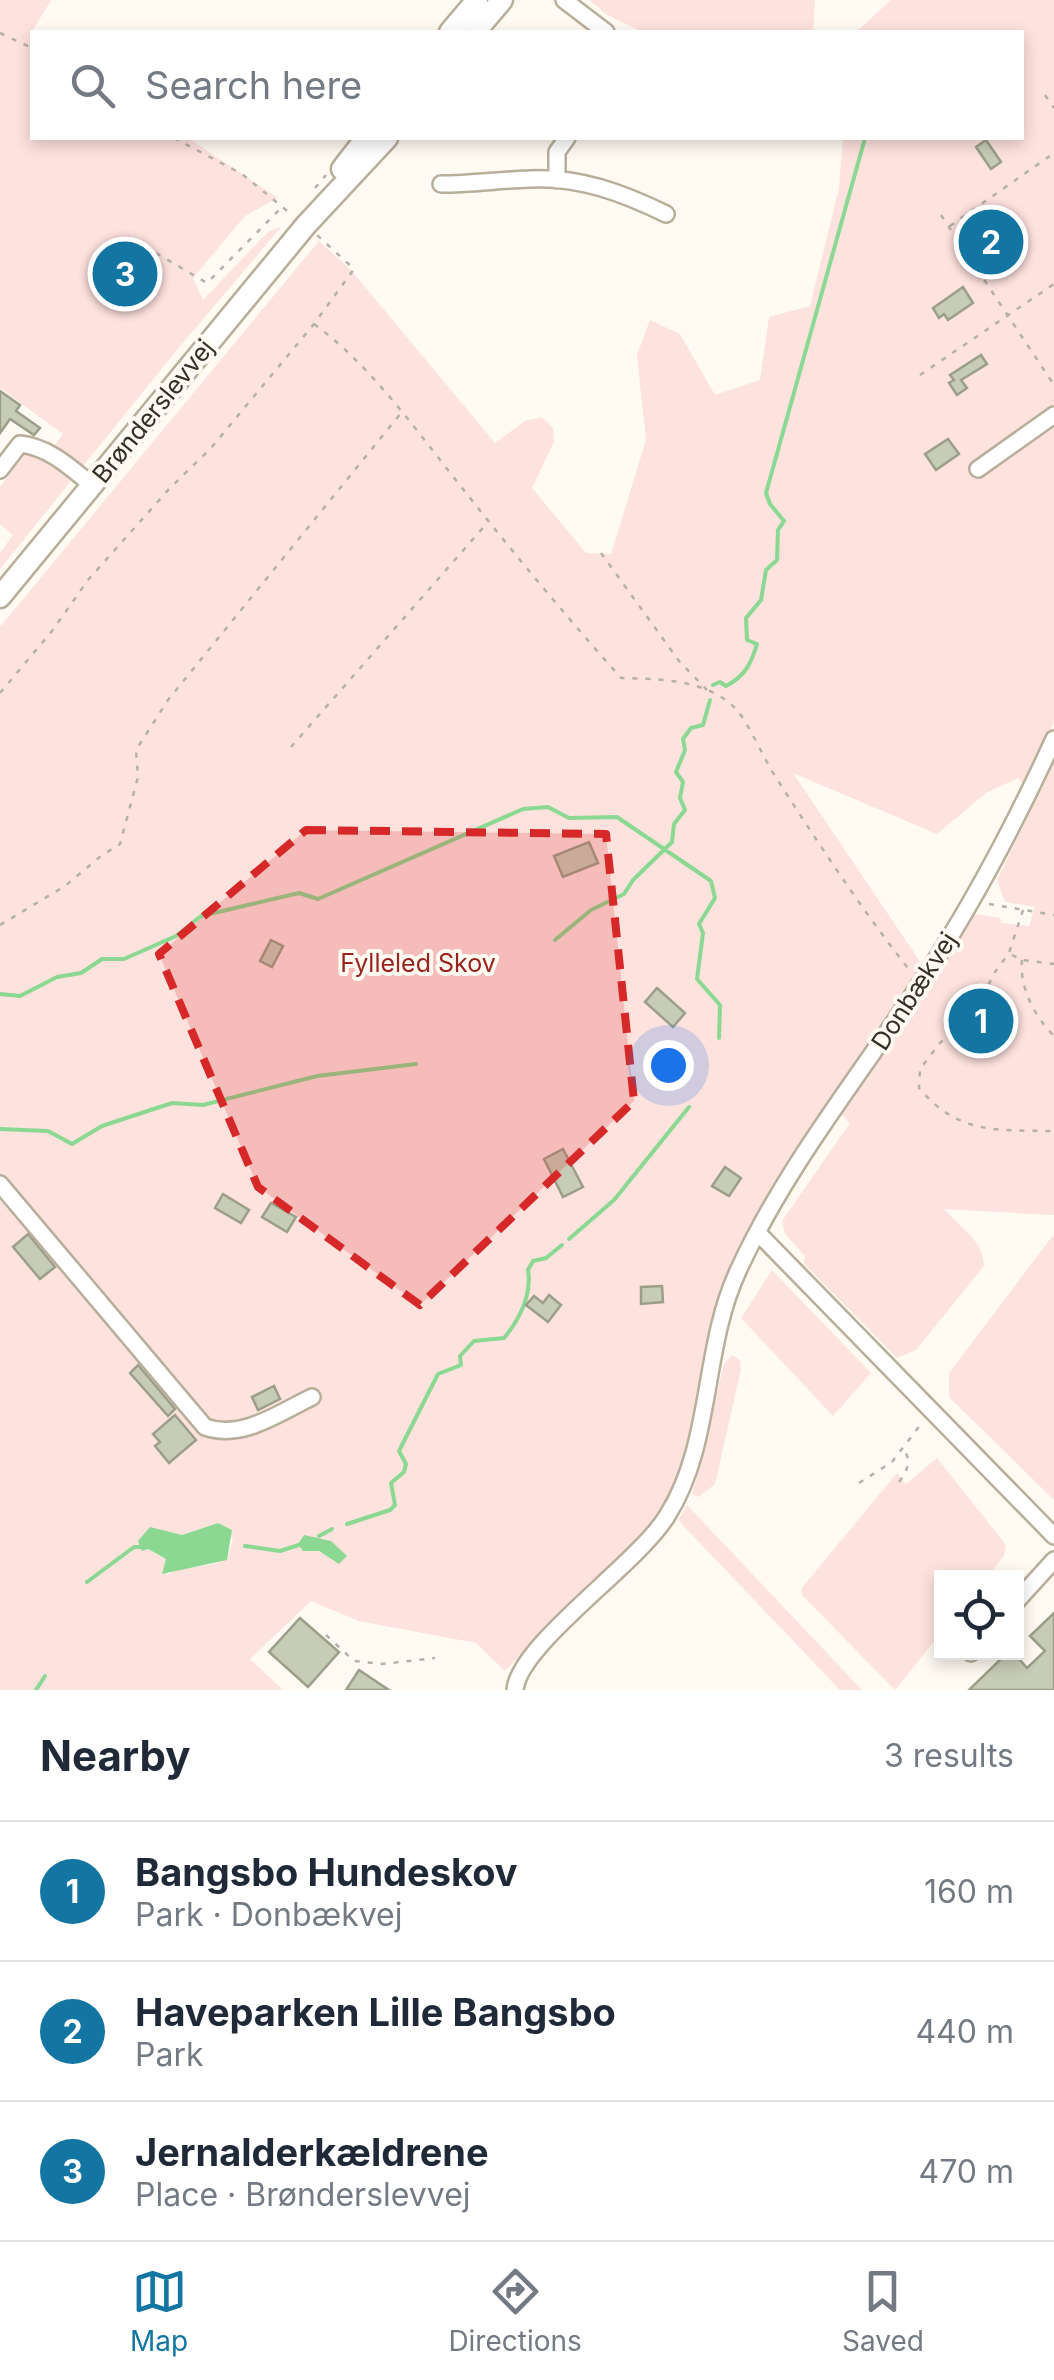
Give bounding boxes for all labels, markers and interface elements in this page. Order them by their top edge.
search box [30,30,1024,140]
icon: search [65,58,120,113]
text: Search here [145,62,362,108]
pin: 2 [958,204,1024,280]
pin: 3 [92,236,158,312]
street label: Brønderslevvej [86,333,220,489]
street label: Donbækvej [865,927,963,1055]
park label: Fylleled Skov [340,948,496,978]
pin: 1 [948,984,1014,1058]
your location [643,1040,694,1091]
map controls [934,1570,1024,1660]
button: locate [934,1570,1024,1660]
text: Nearby [40,1730,191,1781]
text: 3 results [884,1736,1014,1775]
text: Bangsbo Hundeskov [135,1849,518,1895]
text: 1 [66,1872,79,1911]
text: 160 m [924,1872,1014,1911]
text: Park · Donbækvej [135,1895,403,1934]
text: Haveparken Lille Bangsbo [135,1989,616,2035]
text: 2 [62,2012,83,2051]
text: 440 m [915,2012,1014,2051]
text: Park [135,2035,204,2074]
text: Jernalderkældrene [135,2129,489,2175]
text: 3 [62,2152,83,2191]
text: 470 m [919,2152,1014,2191]
text: Place · Brønderslevvej [135,2175,471,2214]
tab: Map [130,2264,188,2358]
tab: Directions [448,2264,582,2358]
tab: Saved [842,2264,924,2358]

